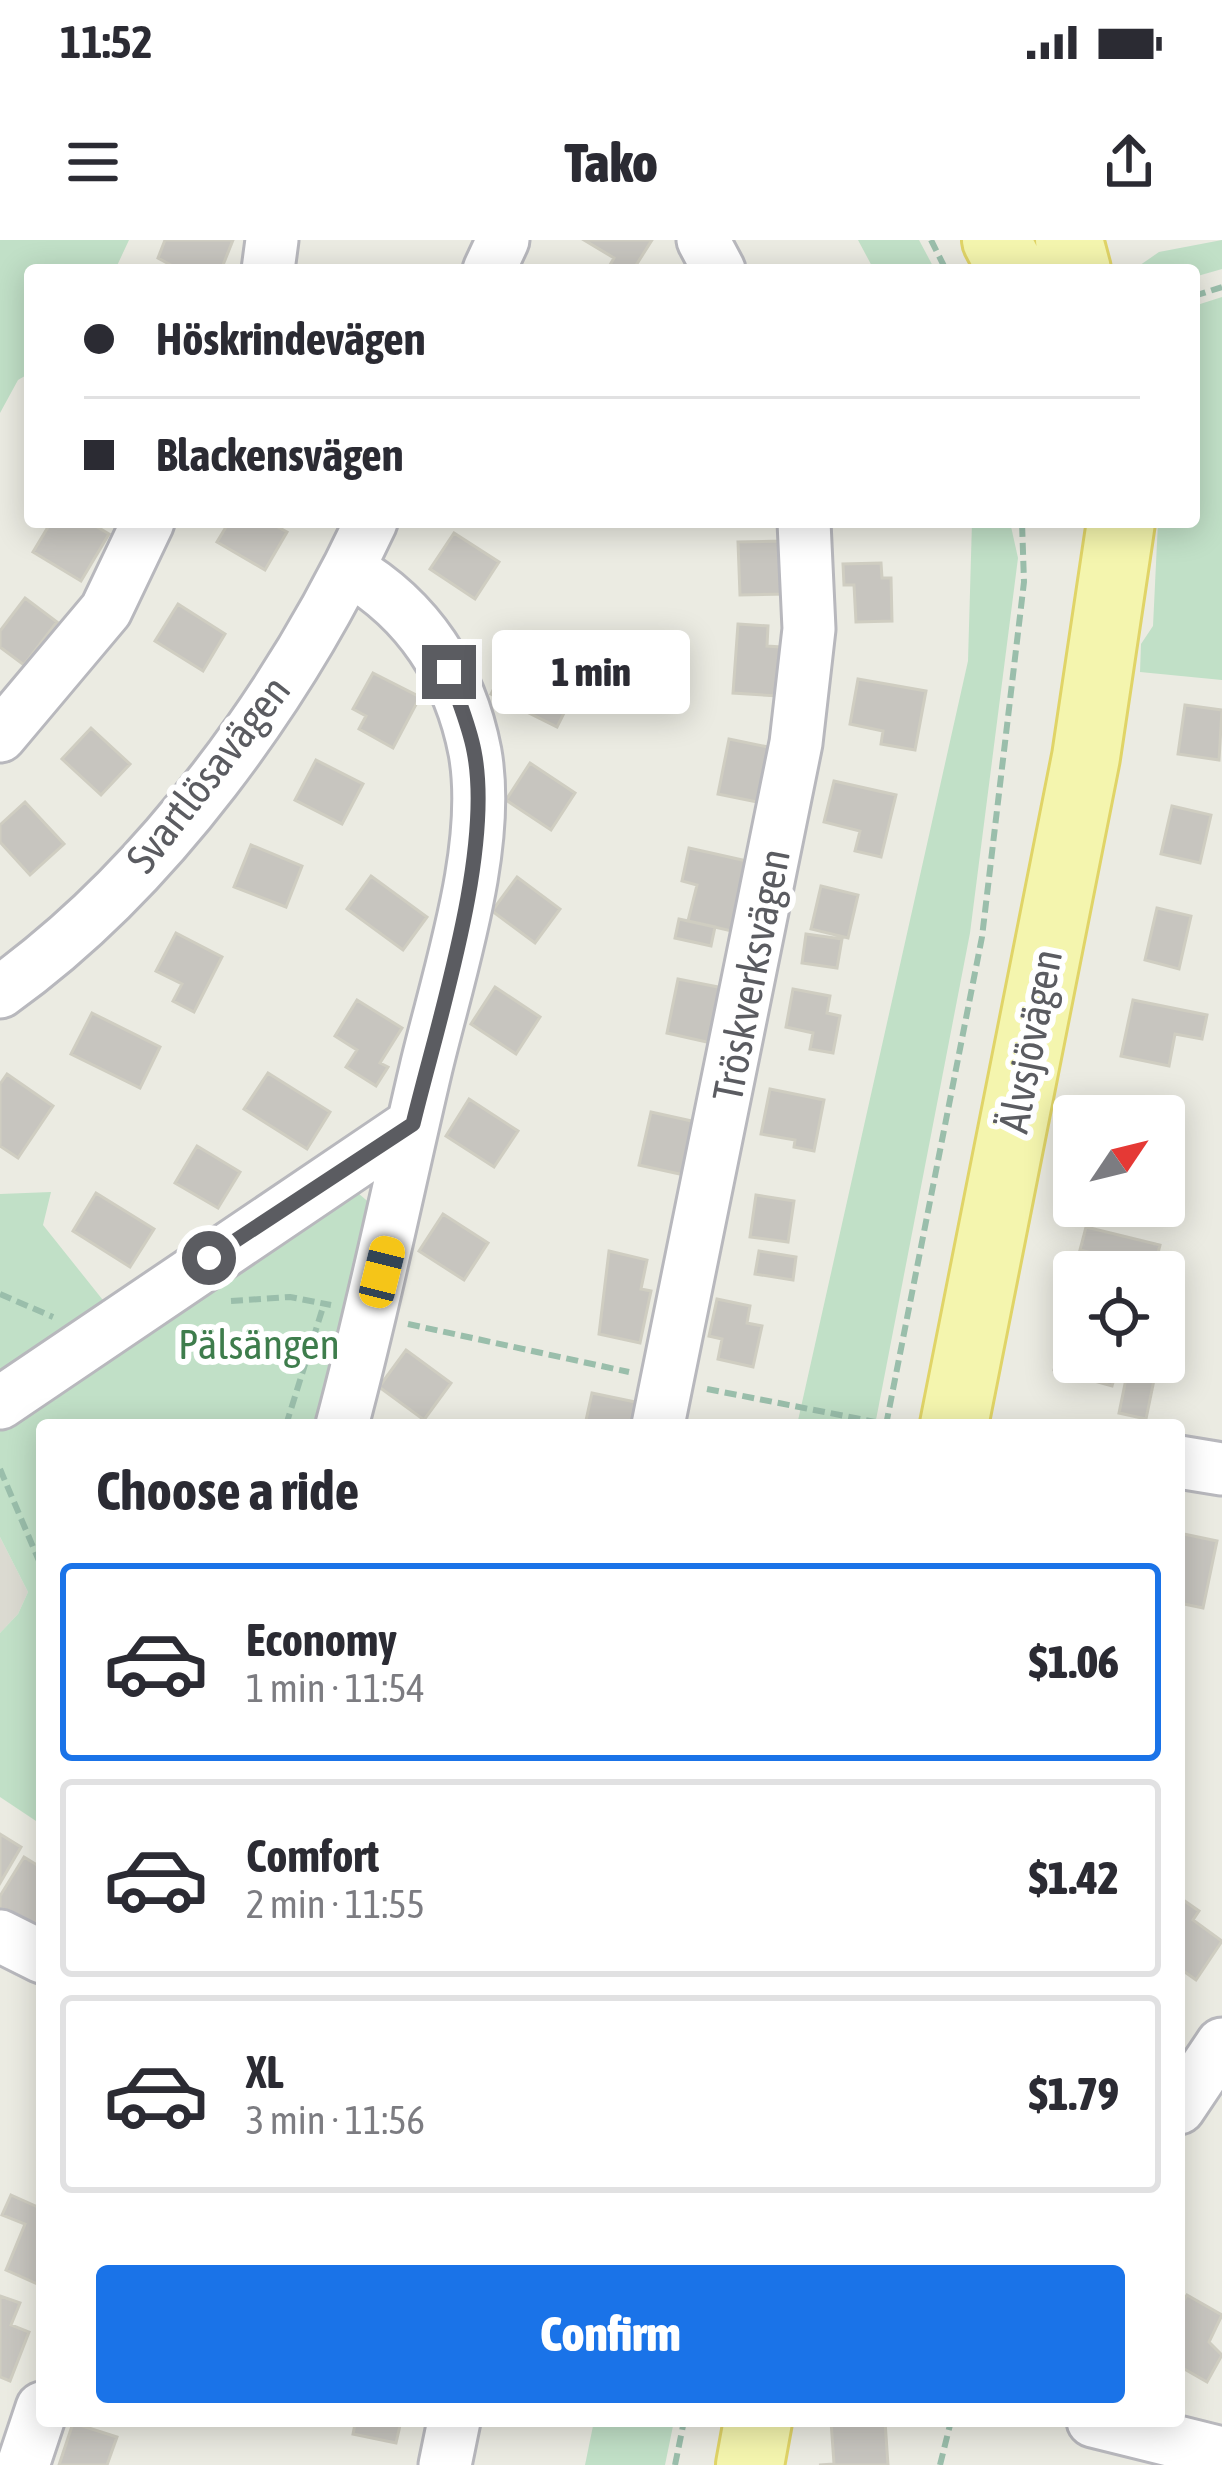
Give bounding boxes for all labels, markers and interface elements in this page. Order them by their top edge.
text: 11:52 [60,16,153,68]
icon: menu [60,129,126,195]
icon: share [1096,129,1162,195]
text: Tako [564,132,658,193]
text: Höskrindevägen [156,313,425,365]
text: Blackensvägen [156,429,404,481]
callout: 1 min [491,630,689,714]
route end [422,645,476,699]
text: 1 min [551,650,631,694]
street label: Svartlösavägen [117,666,299,882]
street label: Tröskverksvägen [703,845,799,1105]
street label: Älvsjövägen [989,945,1071,1137]
north arrow [1053,1095,1185,1227]
map controls [1053,1095,1185,1383]
route start [182,1231,236,1285]
car [356,1233,408,1311]
button: locate [1053,1251,1185,1383]
park label: Pälsängen [178,1320,340,1368]
text: Choose a ride [96,1460,359,1521]
icon: car [102,1608,210,1716]
text: Economy [246,1614,397,1666]
text: $1.06 [1029,1636,1119,1688]
text: 1 min · 11:54 [246,1666,425,1710]
icon: car [102,1824,210,1932]
text: Comfort [246,1830,379,1882]
text: $1.42 [1029,1852,1119,1904]
text: 2 min · 11:55 [246,1882,425,1926]
icon: car [102,2040,210,2148]
text: XL [246,2046,284,2098]
text: $1.79 [1029,2068,1119,2120]
text: 3 min · 11:56 [246,2098,425,2142]
button: Confirm [96,2265,1125,2403]

